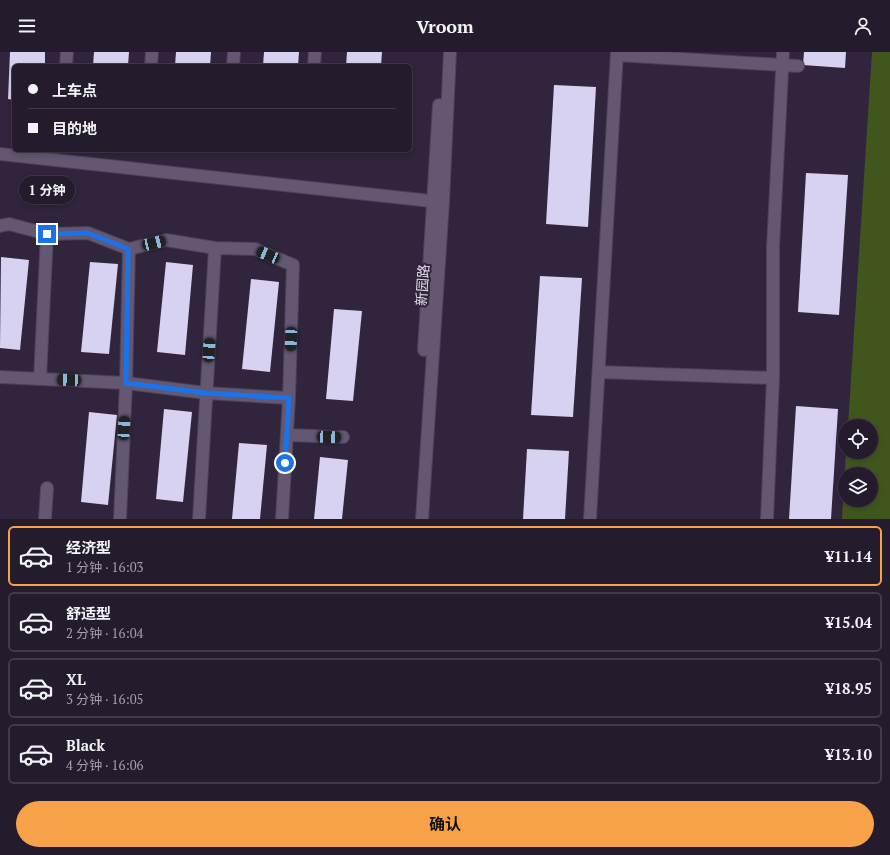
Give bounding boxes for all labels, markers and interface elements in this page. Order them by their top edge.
text: Vroom [416,14,474,38]
icon: menu [16,15,38,37]
icon: person [852,15,874,37]
text: 上车点 [52,80,97,100]
text: 目的地 [52,118,97,138]
callout: 1 分钟 [19,176,75,204]
text: 1 分钟 [29,181,65,199]
route end [38,225,56,243]
car [141,234,167,252]
car [255,245,281,265]
street label: 新园路 [411,263,433,307]
car [285,327,297,351]
car [202,338,216,362]
car [57,374,81,386]
car [117,416,131,440]
map controls [838,419,878,507]
button: locate [838,419,878,459]
car [317,431,341,443]
route start [276,454,294,472]
button: layers [838,467,878,507]
text: 经济型 [66,537,111,557]
icon: car [18,538,54,574]
text: ¥11.14 [825,546,872,566]
text: 1 分钟 · 16:03 [66,558,144,576]
text: 舒适型 [66,603,111,623]
icon: car [18,604,54,640]
text: ¥15.04 [825,612,872,632]
text: 2 分钟 · 16:04 [66,624,144,642]
text: XL [66,669,86,689]
icon: car [18,670,54,706]
text: ¥18.95 [825,678,872,698]
text: 3 分钟 · 16:05 [66,690,144,708]
text: Black [66,735,105,755]
icon: car [18,736,54,772]
text: ¥13.10 [825,744,872,764]
text: 4 分钟 · 16:06 [66,756,144,774]
button: 确认 [16,801,874,847]

